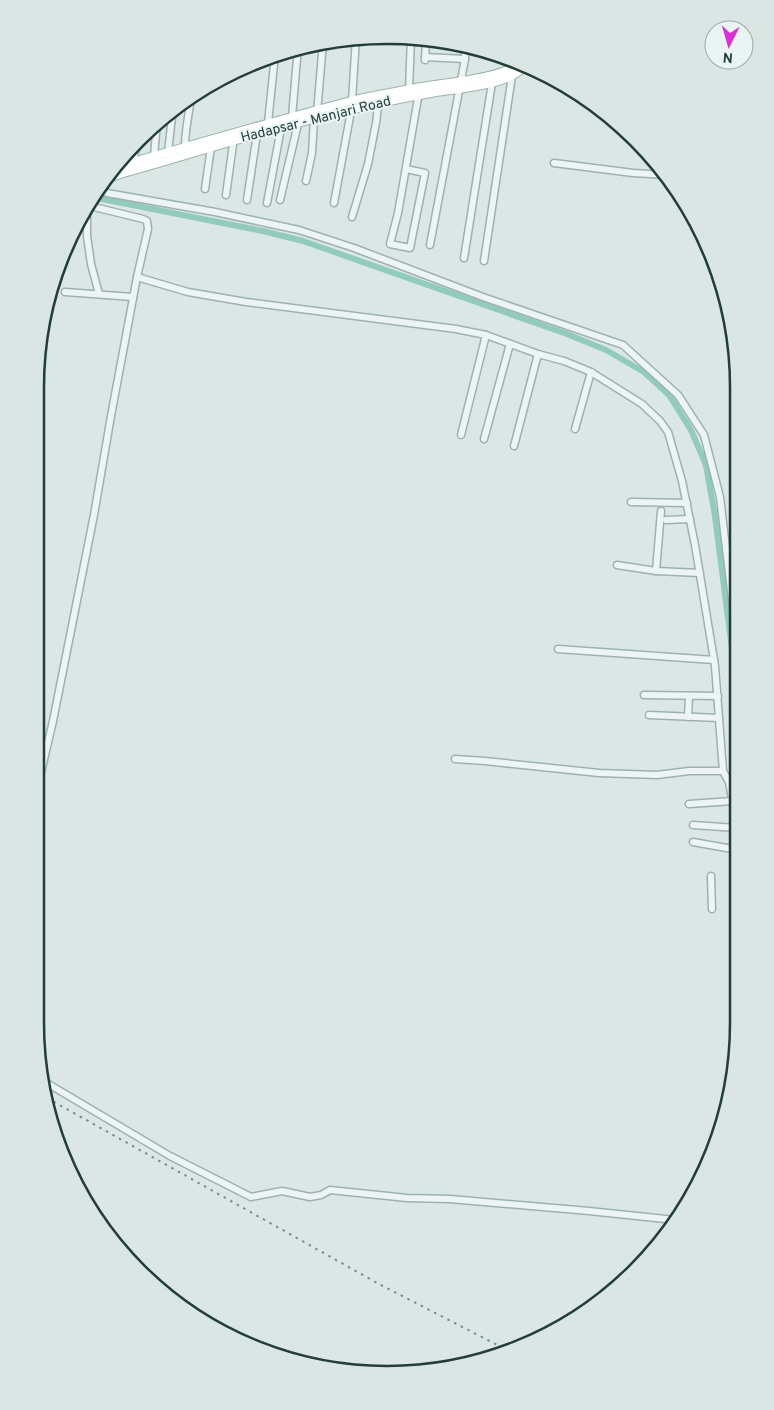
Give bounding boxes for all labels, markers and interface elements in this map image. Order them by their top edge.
north arrow [704,20,754,70]
text: N [722,48,734,65]
street label: Hadapsar - Manjari Road [239,93,393,147]

